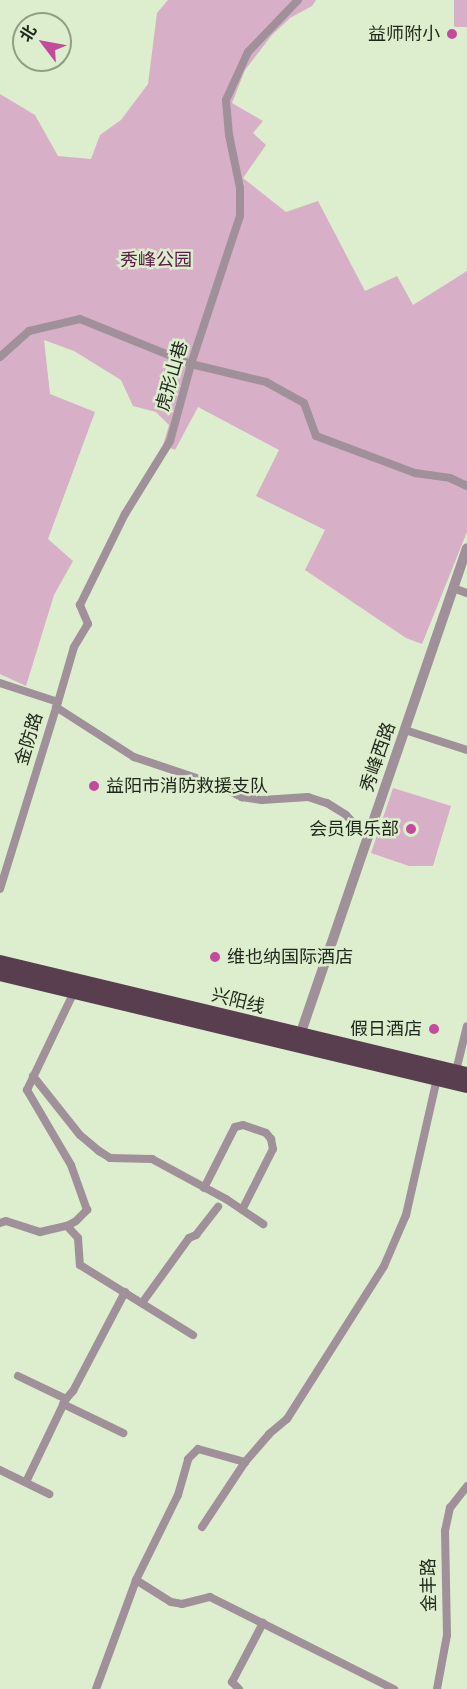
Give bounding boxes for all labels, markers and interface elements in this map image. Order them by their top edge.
north arrow [12,12,72,72]
text: 北 [16,21,40,45]
place label: 益师附小 [368,23,440,45]
marker: 益师附小 [445,27,459,41]
park label: 秀峰公园 [120,249,192,271]
street label: 虎形山巷 [152,338,192,414]
street label: 金防路 [11,710,47,768]
street label: 秀峰西路 [356,719,400,795]
place label: 益阳市消防救援支队 [106,775,268,797]
marker: 益阳市消防救援支队 [87,779,101,793]
place label: 会员俱乐部 [309,818,399,840]
marker: 会员俱乐部 [404,822,418,836]
place label: 维也纳国际酒店 [227,946,353,968]
marker: 维也纳国际酒店 [208,950,222,964]
street label: 兴阳线 [209,984,267,1018]
place label: 假日酒店 [350,1018,422,1040]
marker: 假日酒店 [427,1022,441,1036]
street label: 金丰路 [418,1558,440,1612]

